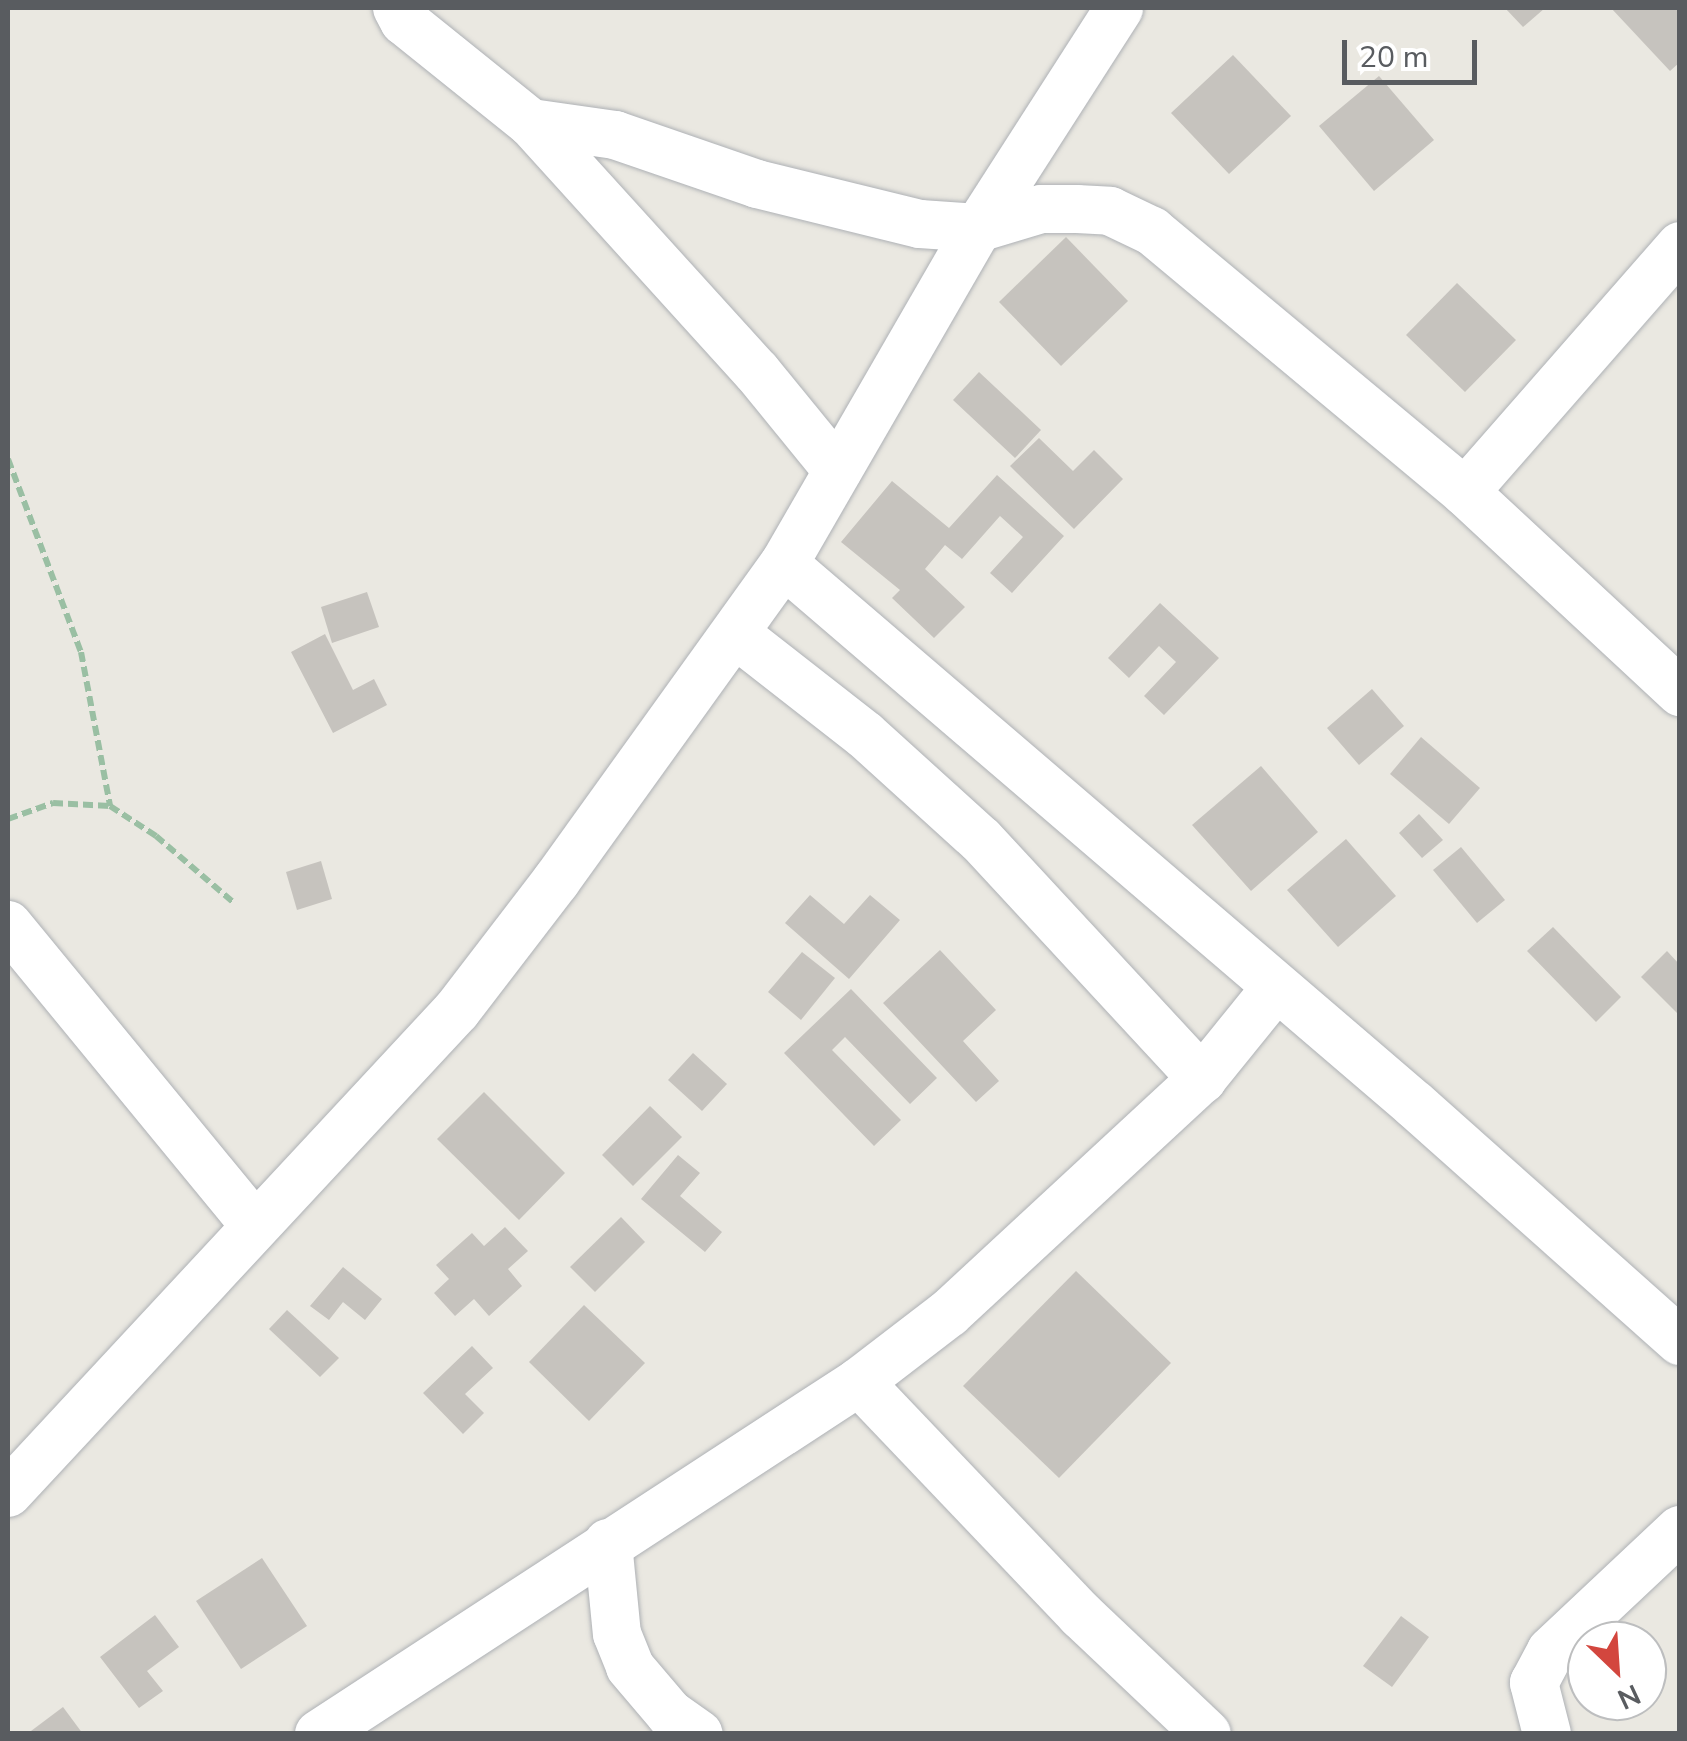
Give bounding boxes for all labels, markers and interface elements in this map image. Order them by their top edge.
scale bar [1347,20,1482,82]
text: 20 m [1359,37,1428,78]
north arrow [1567,1621,1667,1721]
text: N [1611,1675,1646,1718]

